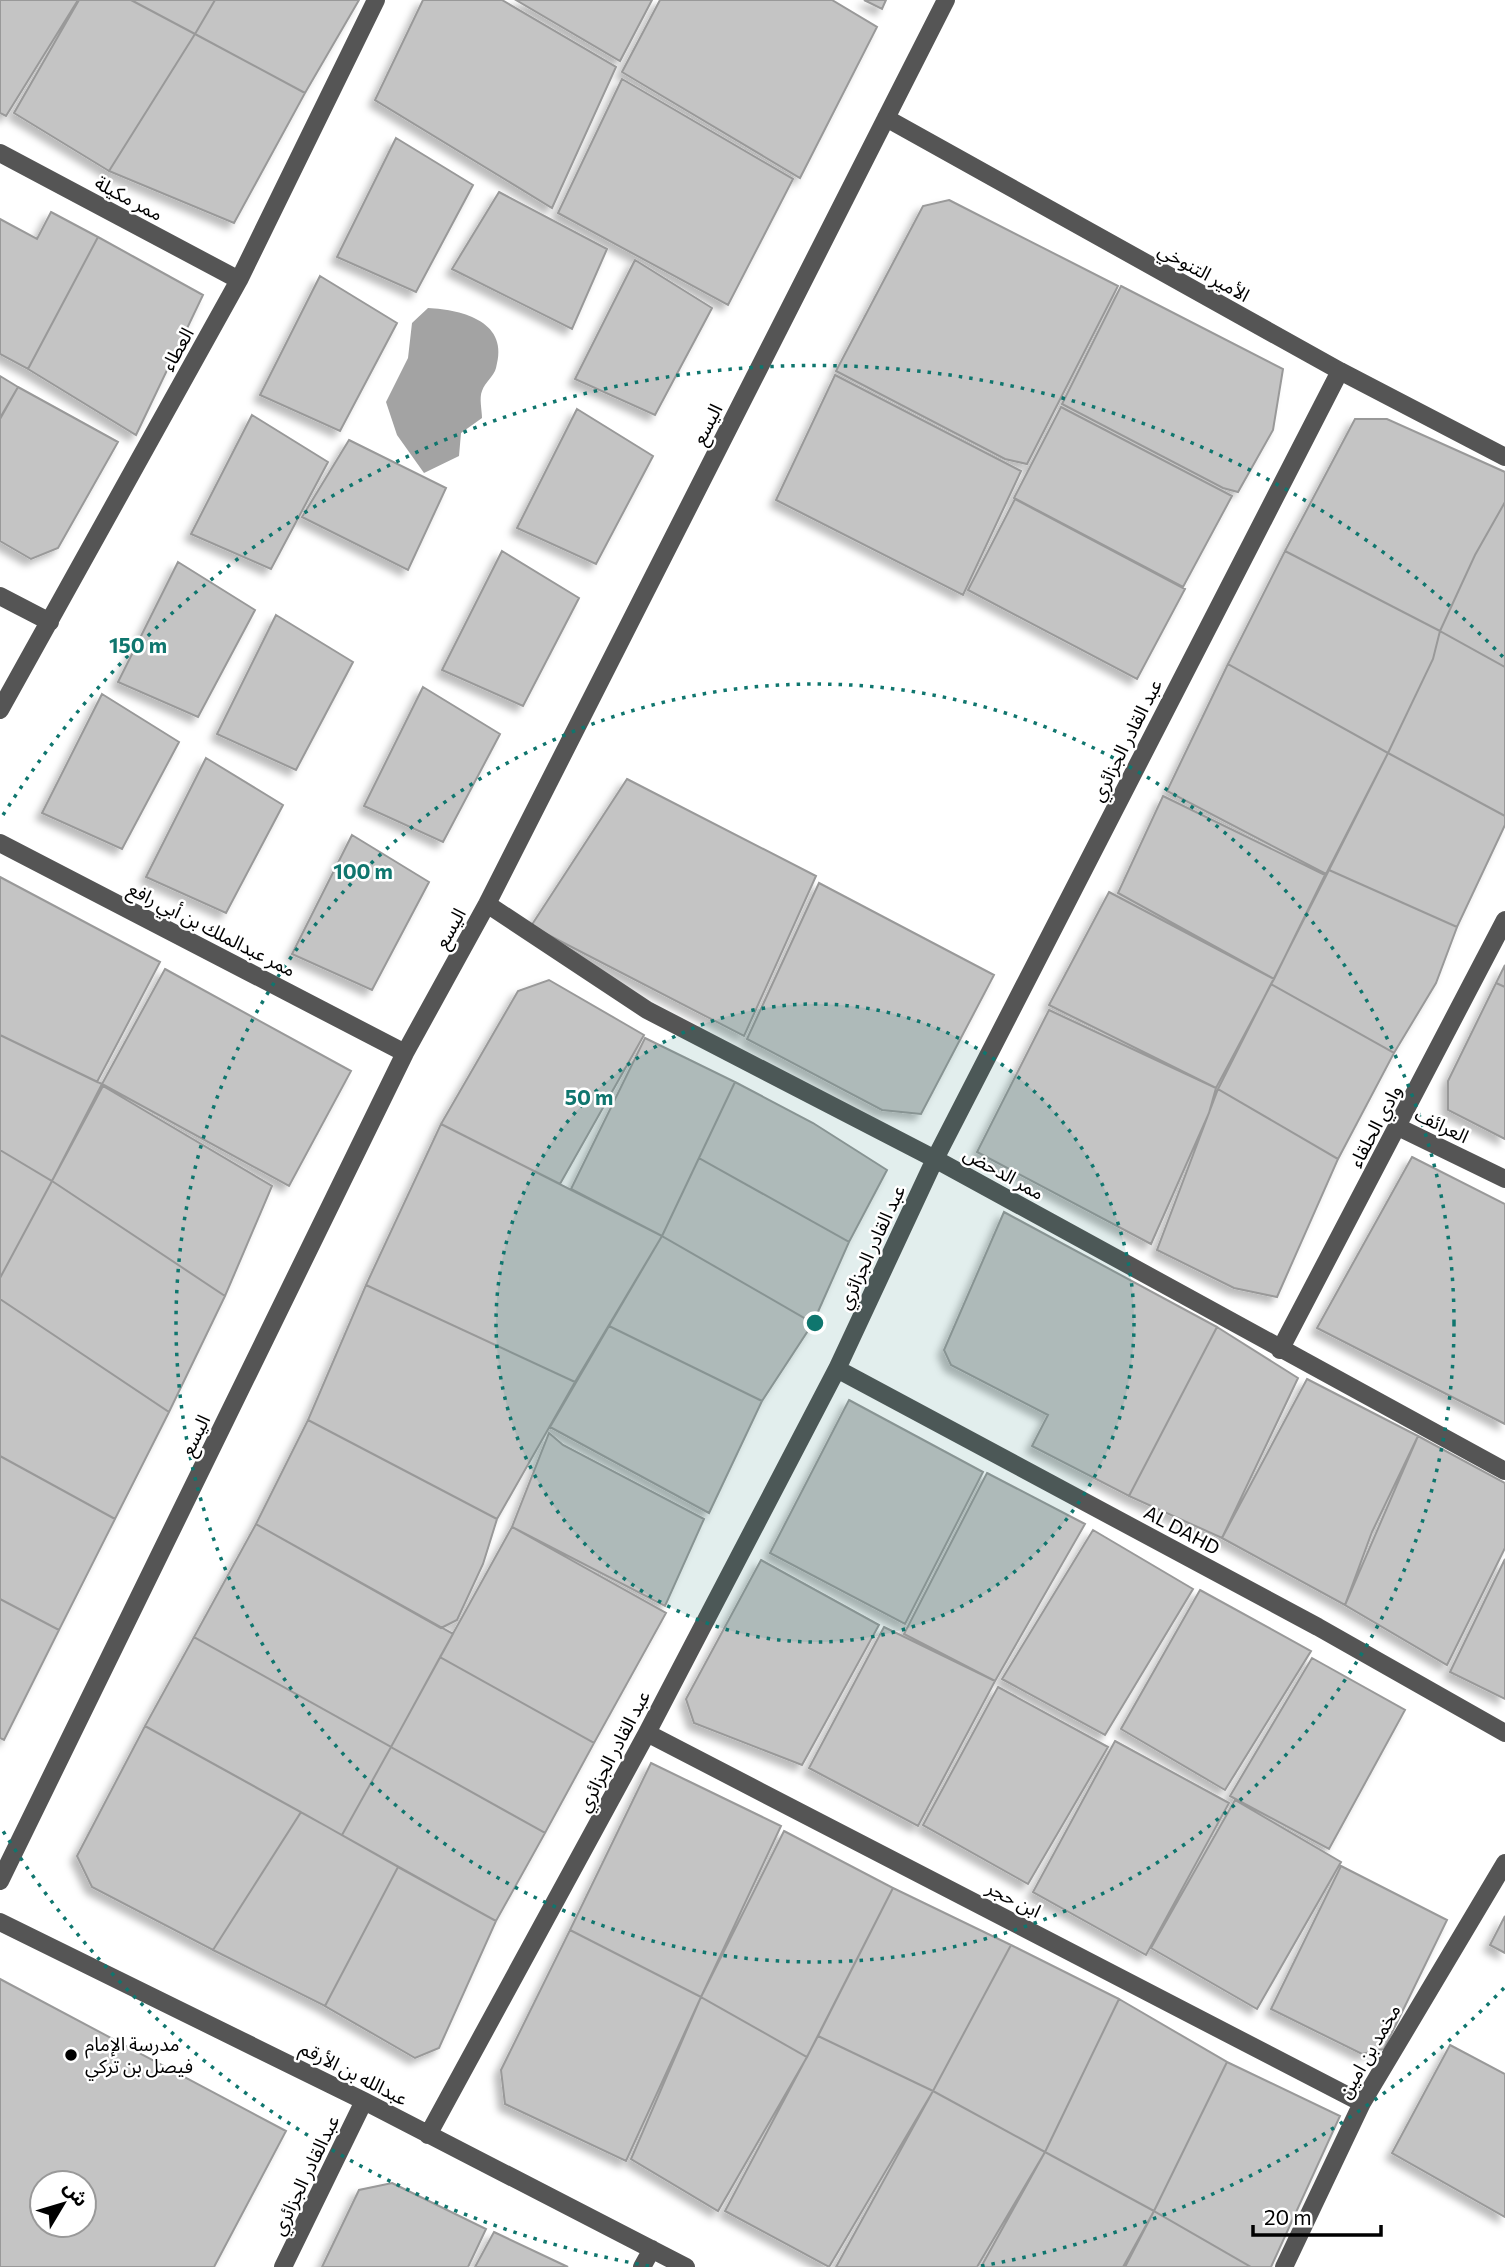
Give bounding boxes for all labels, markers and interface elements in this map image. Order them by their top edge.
street label: ممر مكيلة [91,170,167,226]
street label: الأمير التنوخي [1152,237,1254,310]
street label: العطاء [155,323,198,375]
street label: اليسع [687,399,730,450]
text: 150 m [109,632,167,657]
street label: عبد القادر الجزائري [1085,675,1170,807]
text: 100 m [333,858,393,883]
street label: ممر عبدالملك بن أبي رافع [123,876,300,985]
street label: اليسع [429,903,473,954]
street label: وادي الحلقاء [1343,1081,1410,1173]
text: 50 m [565,1084,613,1109]
street label: العرائف [1411,1102,1473,1148]
street label: ممر الدحض [959,1141,1049,1205]
street label: عبد القادر الجزائري [832,1181,913,1314]
centre of rings [803,1311,827,1335]
street label: اليسع [175,1411,218,1461]
street label: AL DAHD [1140,1500,1224,1559]
street label: عبد القادر الجزائري [571,1686,658,1817]
street label: ابن حجر [982,1875,1045,1923]
street label: مخمد بن امين [1332,2000,1406,2102]
place label: مدرسة الإمام فيصل بن تركي [85,2032,193,2081]
street label: عبدالله بن الأرقم [295,2036,412,2113]
marker: مدرسة الإمام فيصل بن تركي [63,2047,79,2063]
street label: عبدالقادر الجزائري [266,2111,347,2240]
north arrow [28,2169,98,2239]
text: ش [60,2176,94,2211]
scale bar [1253,2194,1381,2238]
text: 20 m [1264,2204,1312,2229]

